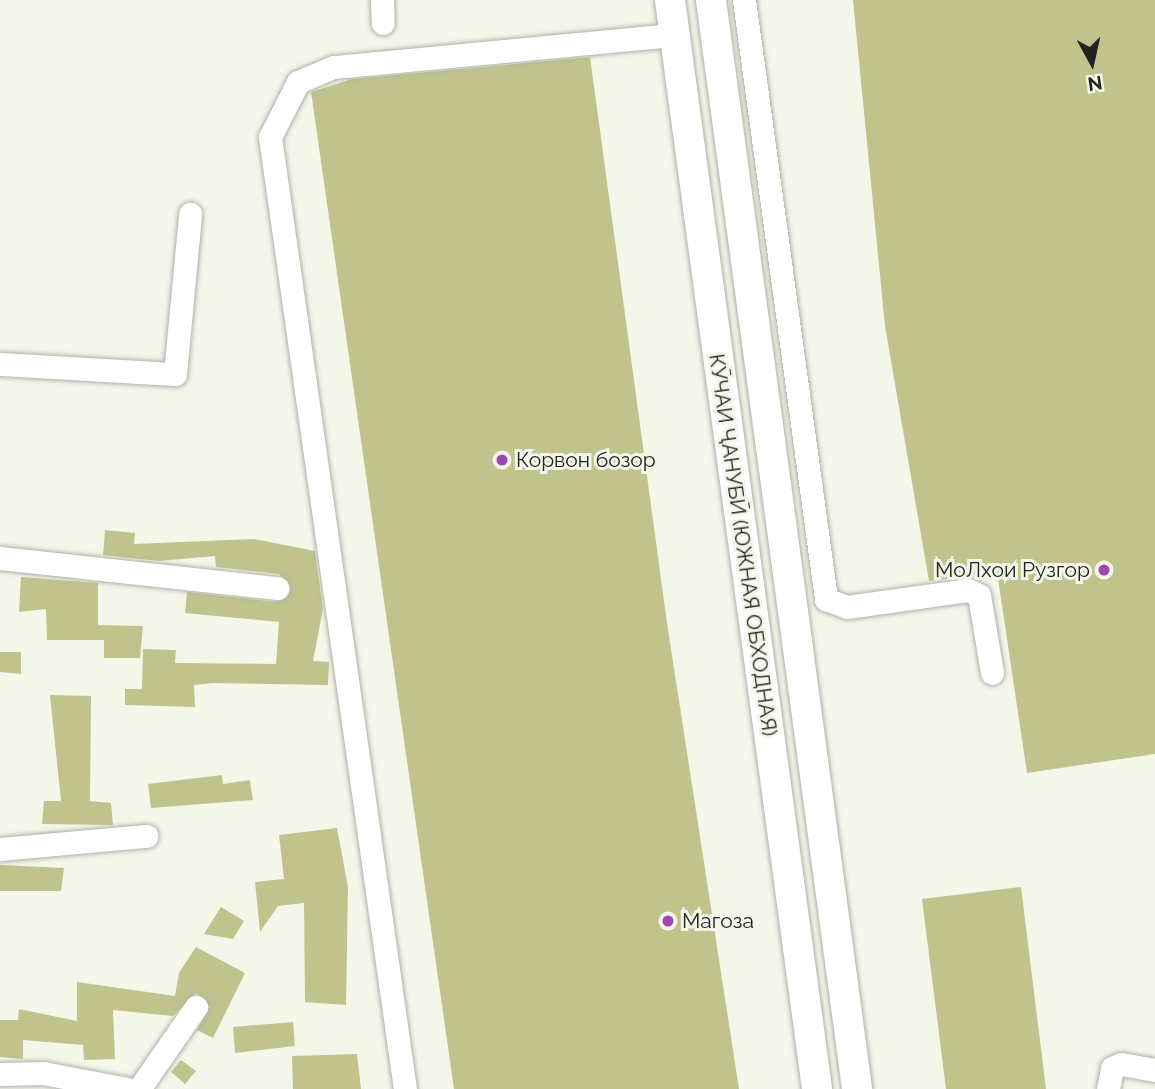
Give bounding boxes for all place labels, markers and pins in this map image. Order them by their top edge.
place label: Корвон бозор [516,447,656,473]
marker: Корвон бозор [494,452,510,468]
place label: МоЛхои Рузгор [935,557,1090,583]
marker: МоЛхои Рузгор [1096,562,1112,578]
place label: Магоза [682,908,754,934]
marker: Магоза [660,913,676,929]

